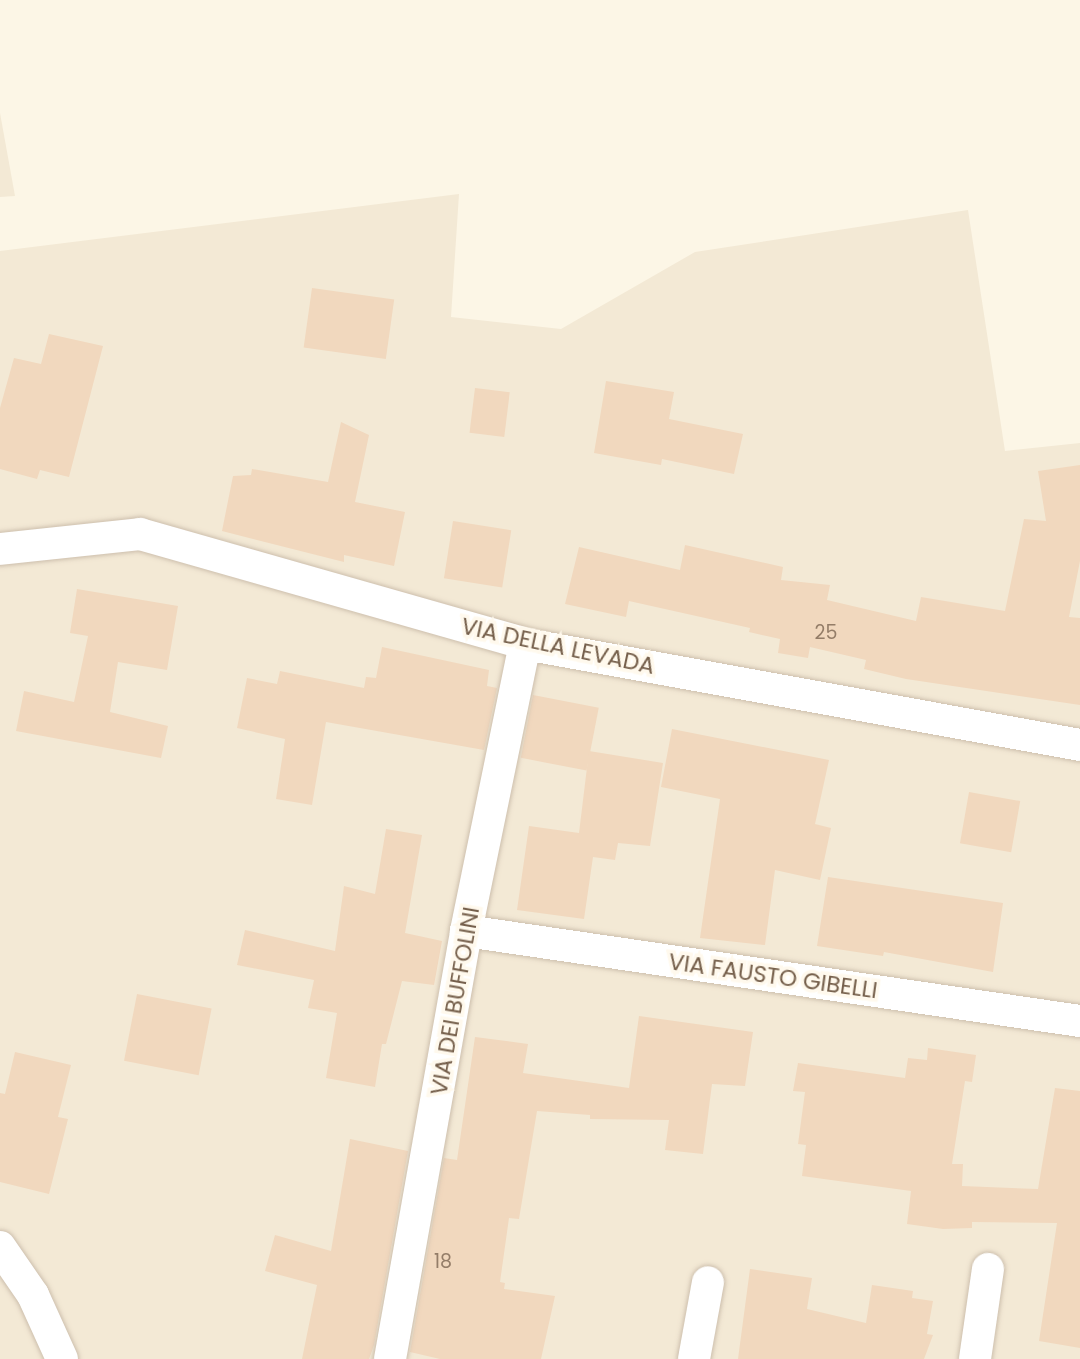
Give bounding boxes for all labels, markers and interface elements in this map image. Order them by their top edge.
street label: VIA DELLA LEVADA [459,612,657,680]
house number: 25 [815,622,837,644]
street label: VIA DEI BUFFOLINI [425,905,485,1097]
street label: VIA FAUSTO GIBELLI [667,948,879,1004]
house number: 18 [434,1251,452,1273]

